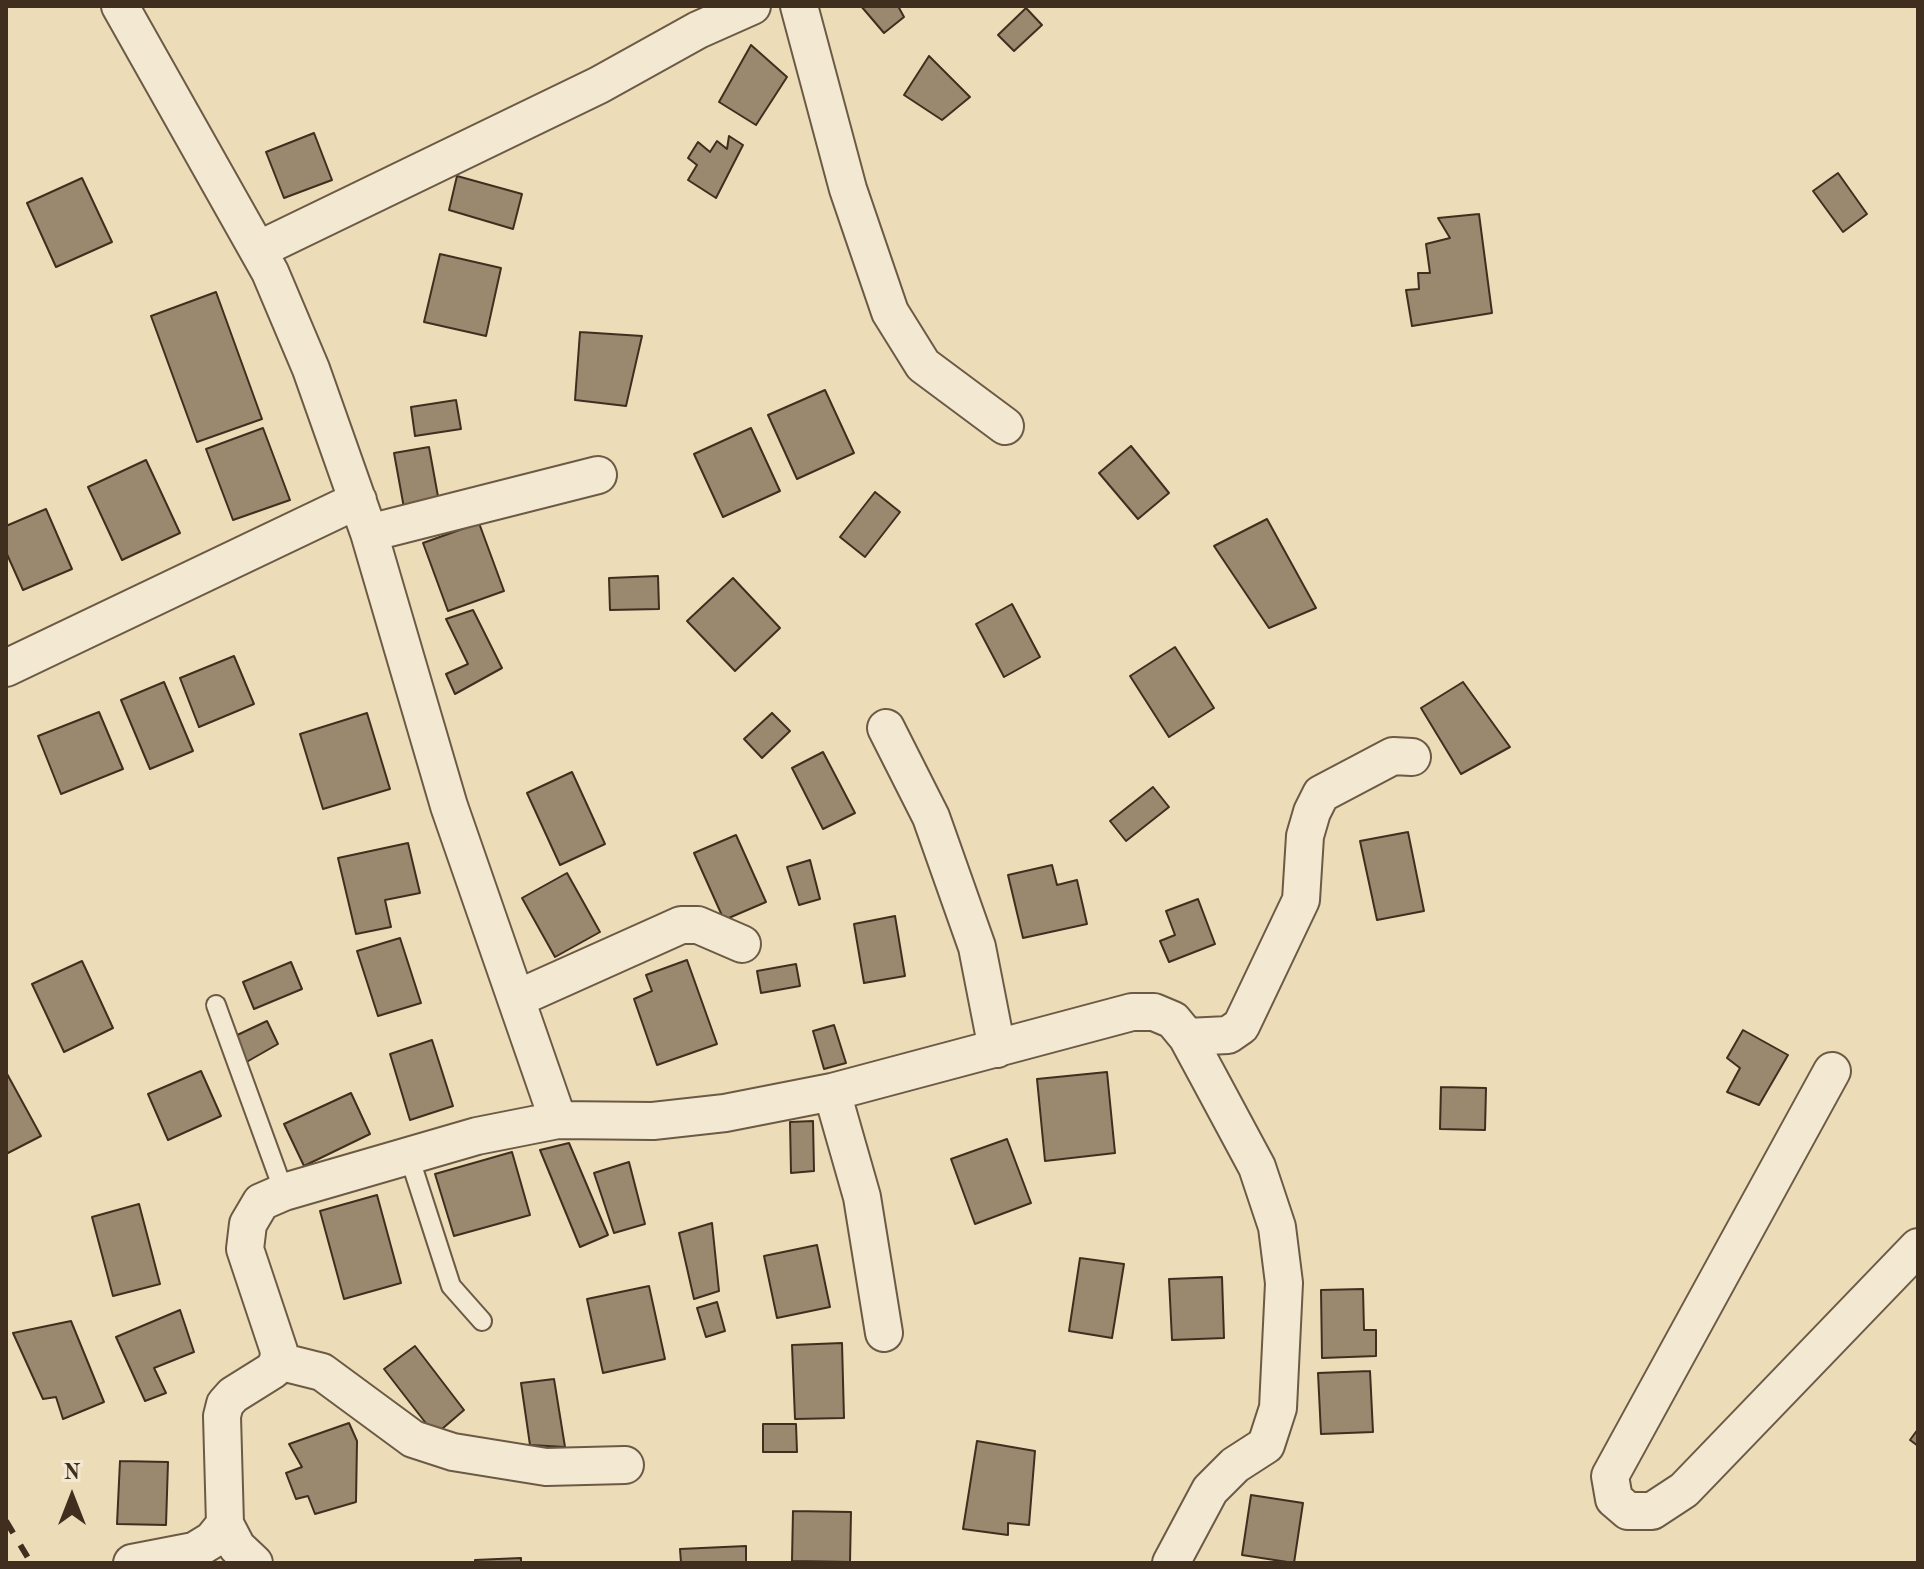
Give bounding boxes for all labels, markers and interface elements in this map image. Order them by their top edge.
north arrow [32,1457,112,1537]
text: N [64,1462,80,1484]

